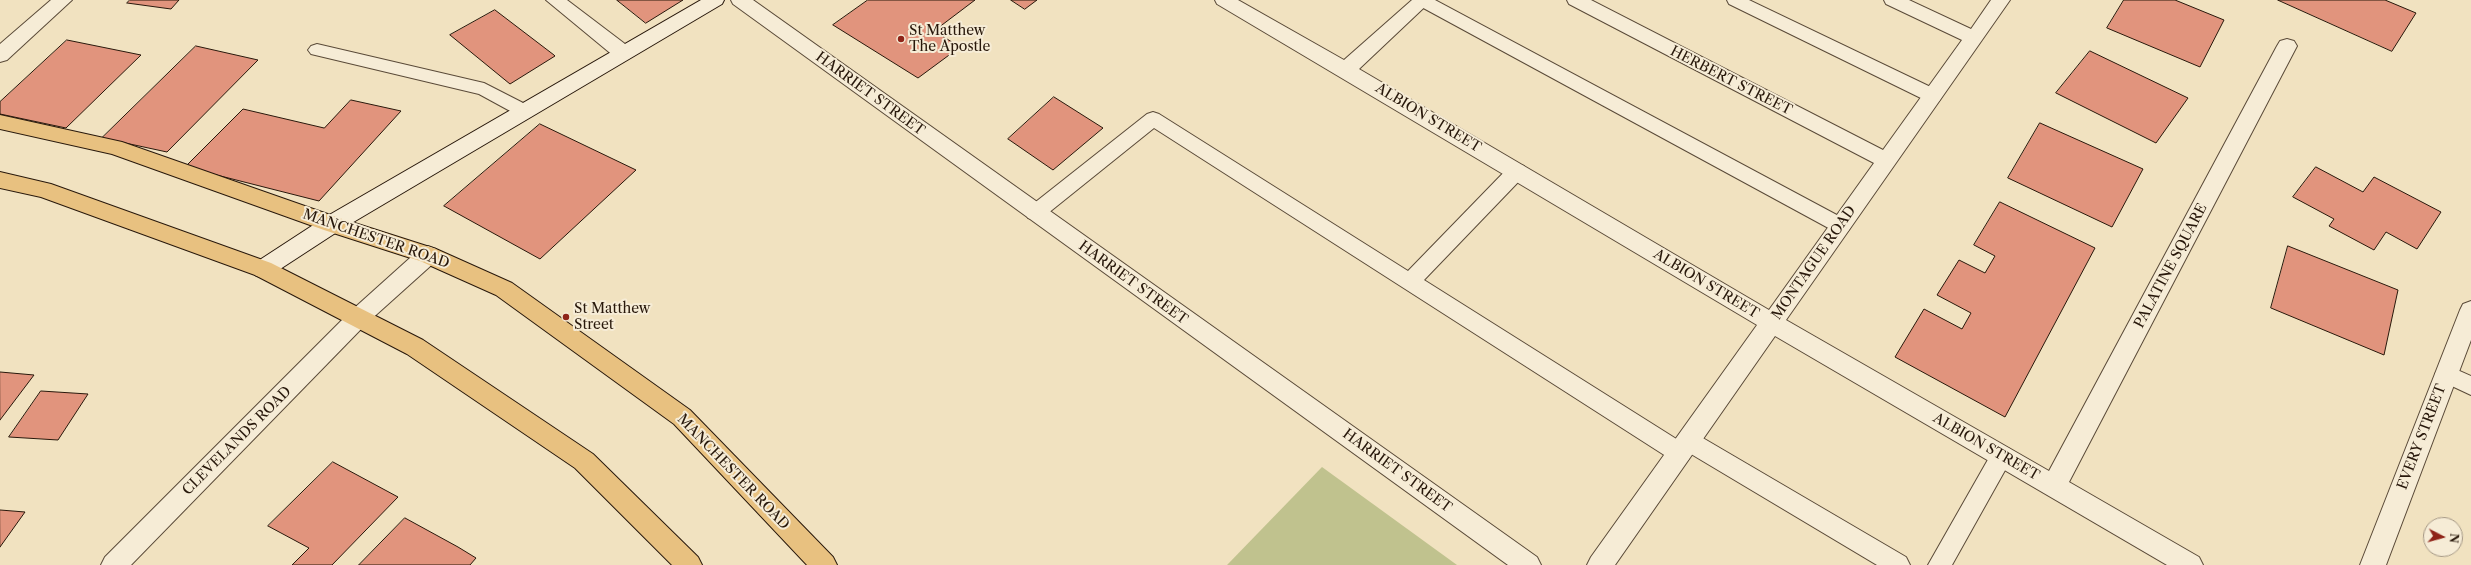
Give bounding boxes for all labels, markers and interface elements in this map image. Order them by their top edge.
place label: St Matthew The Apostle [909,23,990,56]
marker: St Matthew The Apostle [896,34,906,44]
street label: HERBERT STREET [1667,43,1795,119]
street label: HARRIET STREET [812,49,928,139]
street label: ALBION STREET [1372,80,1484,156]
street label: PALATINE SQUARE [2131,201,2211,331]
street label: MONTAGUE ROAD [1768,203,1860,323]
street label: MANCHESTER ROAD [301,206,451,272]
street label: HARRIET STREET [1075,238,1191,328]
street label: ALBION STREET [1650,246,1762,322]
place label: St Matthew Street [574,301,650,334]
marker: St Matthew Street [561,312,571,322]
street label: EVERY STREET [2394,382,2450,492]
street label: CLEVELANDS ROAD [179,383,295,499]
street label: ALBION STREET [1930,410,2042,484]
street label: MANCHESTER ROAD [674,411,792,533]
street label: HARRIET STREET [1339,426,1455,516]
north arrow [2423,517,2463,557]
text: N [2446,533,2461,544]

